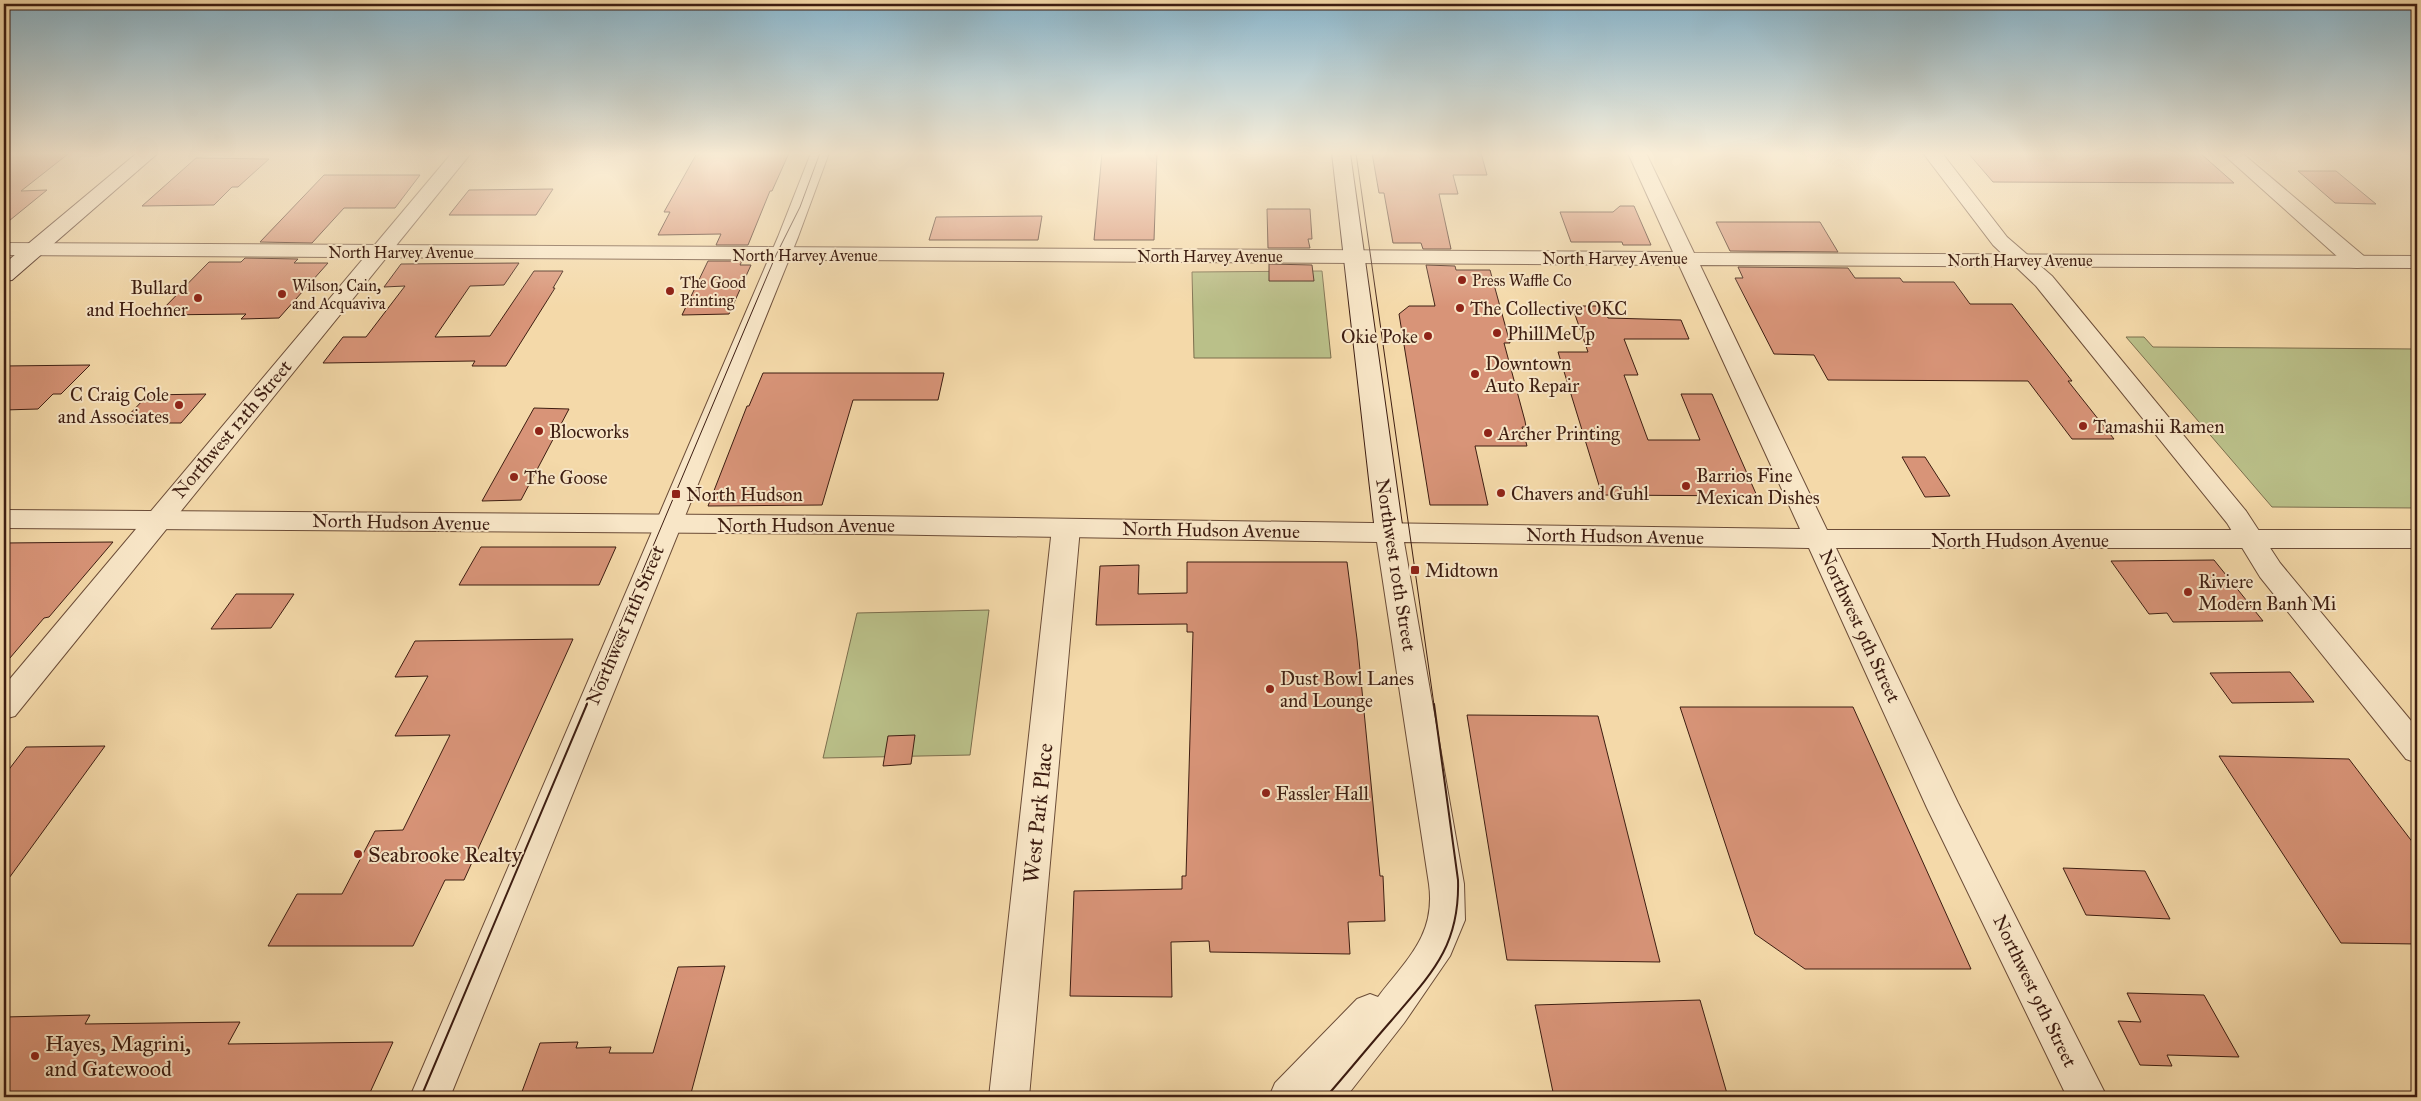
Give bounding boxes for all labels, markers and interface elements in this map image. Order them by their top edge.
street label: North Harvey Avenue [328,243,474,262]
street label: North Harvey Avenue [732,246,878,265]
street label: North Harvey Avenue [1137,247,1283,266]
street label: North Harvey Avenue [1542,249,1688,268]
street label: North Harvey Avenue [1947,251,2093,270]
place label: Press Waffle Co [1472,271,1572,290]
place label: The Good Printing [680,273,746,311]
marker: Press Waffle Co [1456,274,1468,286]
place label: Bullard and Hoehner [86,276,189,321]
place label: Wilson, Cain, and Acquaviva [292,276,386,314]
marker: The Good Printing [664,285,676,297]
marker: Wilson, Cain, and Acquaviva [276,288,288,300]
marker: Bullard and Hoehner [192,292,204,304]
place label: The Collective OKC [1470,297,1627,320]
marker: The Collective OKC [1454,302,1466,314]
place label: PhillMeUp [1507,322,1595,345]
place label: Okie Poke [1341,325,1418,348]
marker: PhillMeUp [1491,327,1503,339]
marker: Okie Poke [1422,330,1434,342]
place label: Downtown Auto Repair [1484,352,1580,397]
street label: Northwest 12th Street [168,355,297,503]
marker: Downtown Auto Repair [1469,368,1481,380]
place label: C Craig Cole and Associates [58,383,169,428]
marker: C Craig Cole and Associates [173,399,185,411]
place label: Tamashii Ramen [2093,415,2224,438]
place label: Blocworks [549,420,629,443]
marker: Tamashii Ramen [2077,420,2089,432]
place label: Archer Printing [1497,422,1620,446]
marker: Blocworks [533,425,545,437]
marker: Archer Printing [1482,427,1494,439]
place label: Barrios Fine Mexican Dishes [1696,464,1820,509]
place label: The Goose [524,466,608,489]
marker: The Goose [508,471,520,483]
street label: Northwest 10th Street [1371,477,1421,653]
marker: Barrios Fine Mexican Dishes [1680,480,1692,492]
place label: Chavers and Guhl [1511,482,1650,505]
place label: North Hudson [686,483,803,506]
marker: Chavers and Guhl [1495,487,1507,499]
marker: North Hudson [670,488,682,500]
street label: North Hudson Avenue [312,509,490,535]
street label: North Hudson Avenue [717,514,895,537]
street label: North Hudson Avenue [1122,517,1300,543]
street label: North Hudson Avenue [1526,523,1704,549]
street label: North Hudson Avenue [1931,529,2109,552]
street label: Northwest 11th Street [581,541,669,708]
street label: Northwest 9th Street [1814,546,1906,706]
place label: Midtown [1425,559,1498,582]
marker: Midtown [1409,564,1421,576]
place label: Riviere Modern Banh Mi [2198,570,2336,615]
marker: Riviere Modern Banh Mi [2182,586,2194,598]
place label: Dust Bowl Lanes and Lounge [1280,667,1414,713]
marker: Dust Bowl Lanes and Lounge [1264,683,1276,695]
street label: West Park Place [1017,742,1059,884]
place label: Fassler Hall [1276,782,1370,805]
marker: Fassler Hall [1260,787,1272,799]
place label: Seabrooke Realty [368,841,523,868]
marker: Seabrooke Realty [352,848,364,860]
street label: Northwest 9th Street [1988,911,2082,1071]
place label: Hayes, Magrini, and Gatewood [45,1030,191,1082]
marker: Hayes, Magrini, and Gatewood [29,1050,41,1062]

